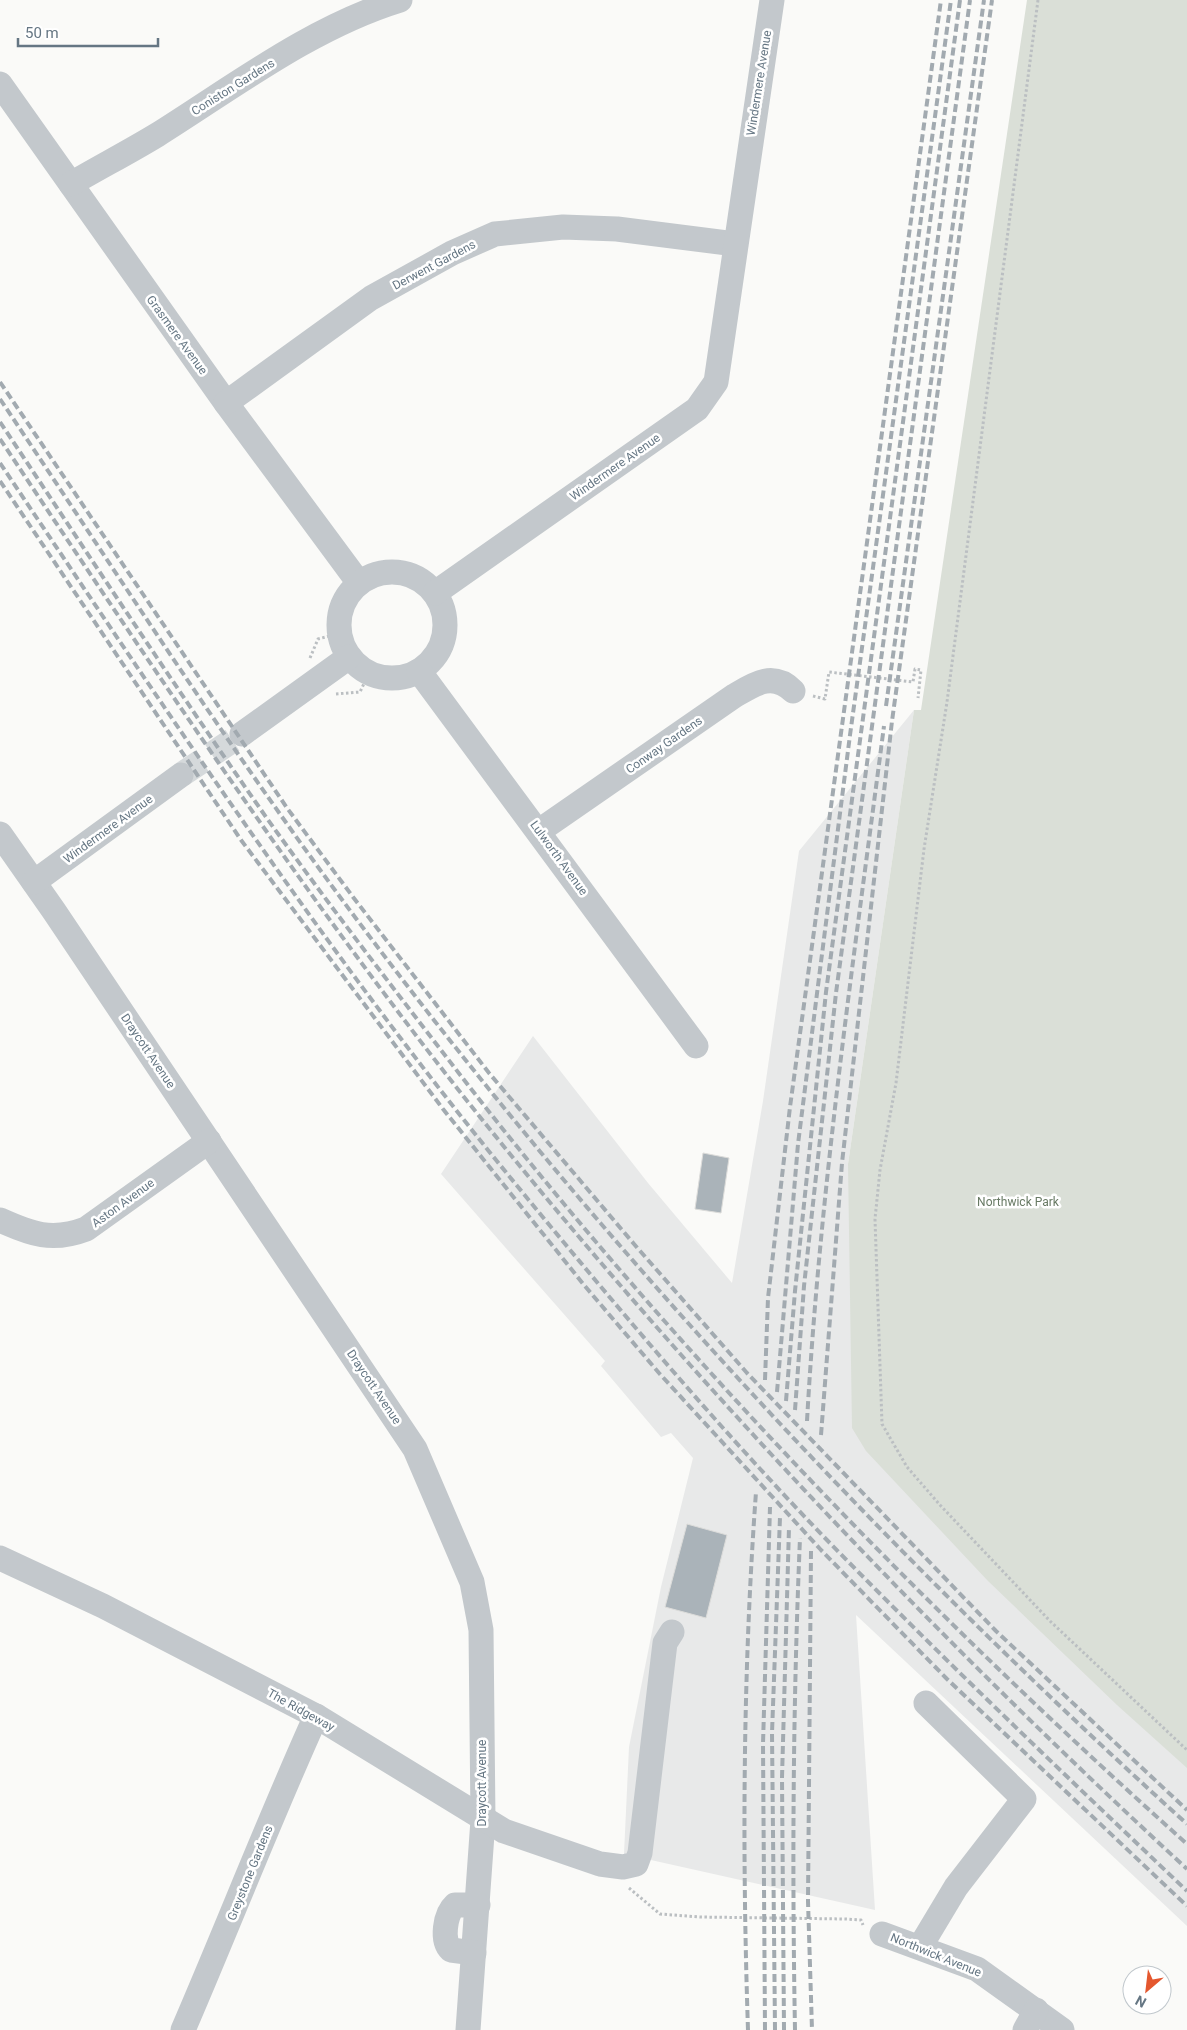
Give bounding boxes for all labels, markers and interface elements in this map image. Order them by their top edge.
scale bar [18,15,158,47]
text: 50 m [25,24,59,42]
street label: Windermere Avenue [744,29,774,137]
street label: Coniston Gardens [189,56,277,118]
street label: Derwent Gardens [390,237,478,293]
street label: Grasmere Avenue [144,293,210,377]
street label: Windermere Avenue [567,431,663,503]
street label: Conway Gardens [623,713,705,777]
street label: Windermere Avenue [61,792,155,866]
street label: Lulworth Avenue [527,818,591,898]
street label: Draycott Avenue [118,1011,178,1091]
street label: Aston Avenue [89,1176,157,1230]
park label: Northwick Park [977,1195,1060,1209]
street label: Draycott Avenue [344,1347,404,1427]
street label: The Ridgeway [265,1686,337,1734]
street label: Draycott Avenue [475,1740,489,1826]
street label: Greystone Gardens [224,1823,276,1923]
street label: Northwick Avenue [888,1930,984,1980]
north arrow [1122,1965,1172,2015]
text: N [1133,1992,1149,2011]

